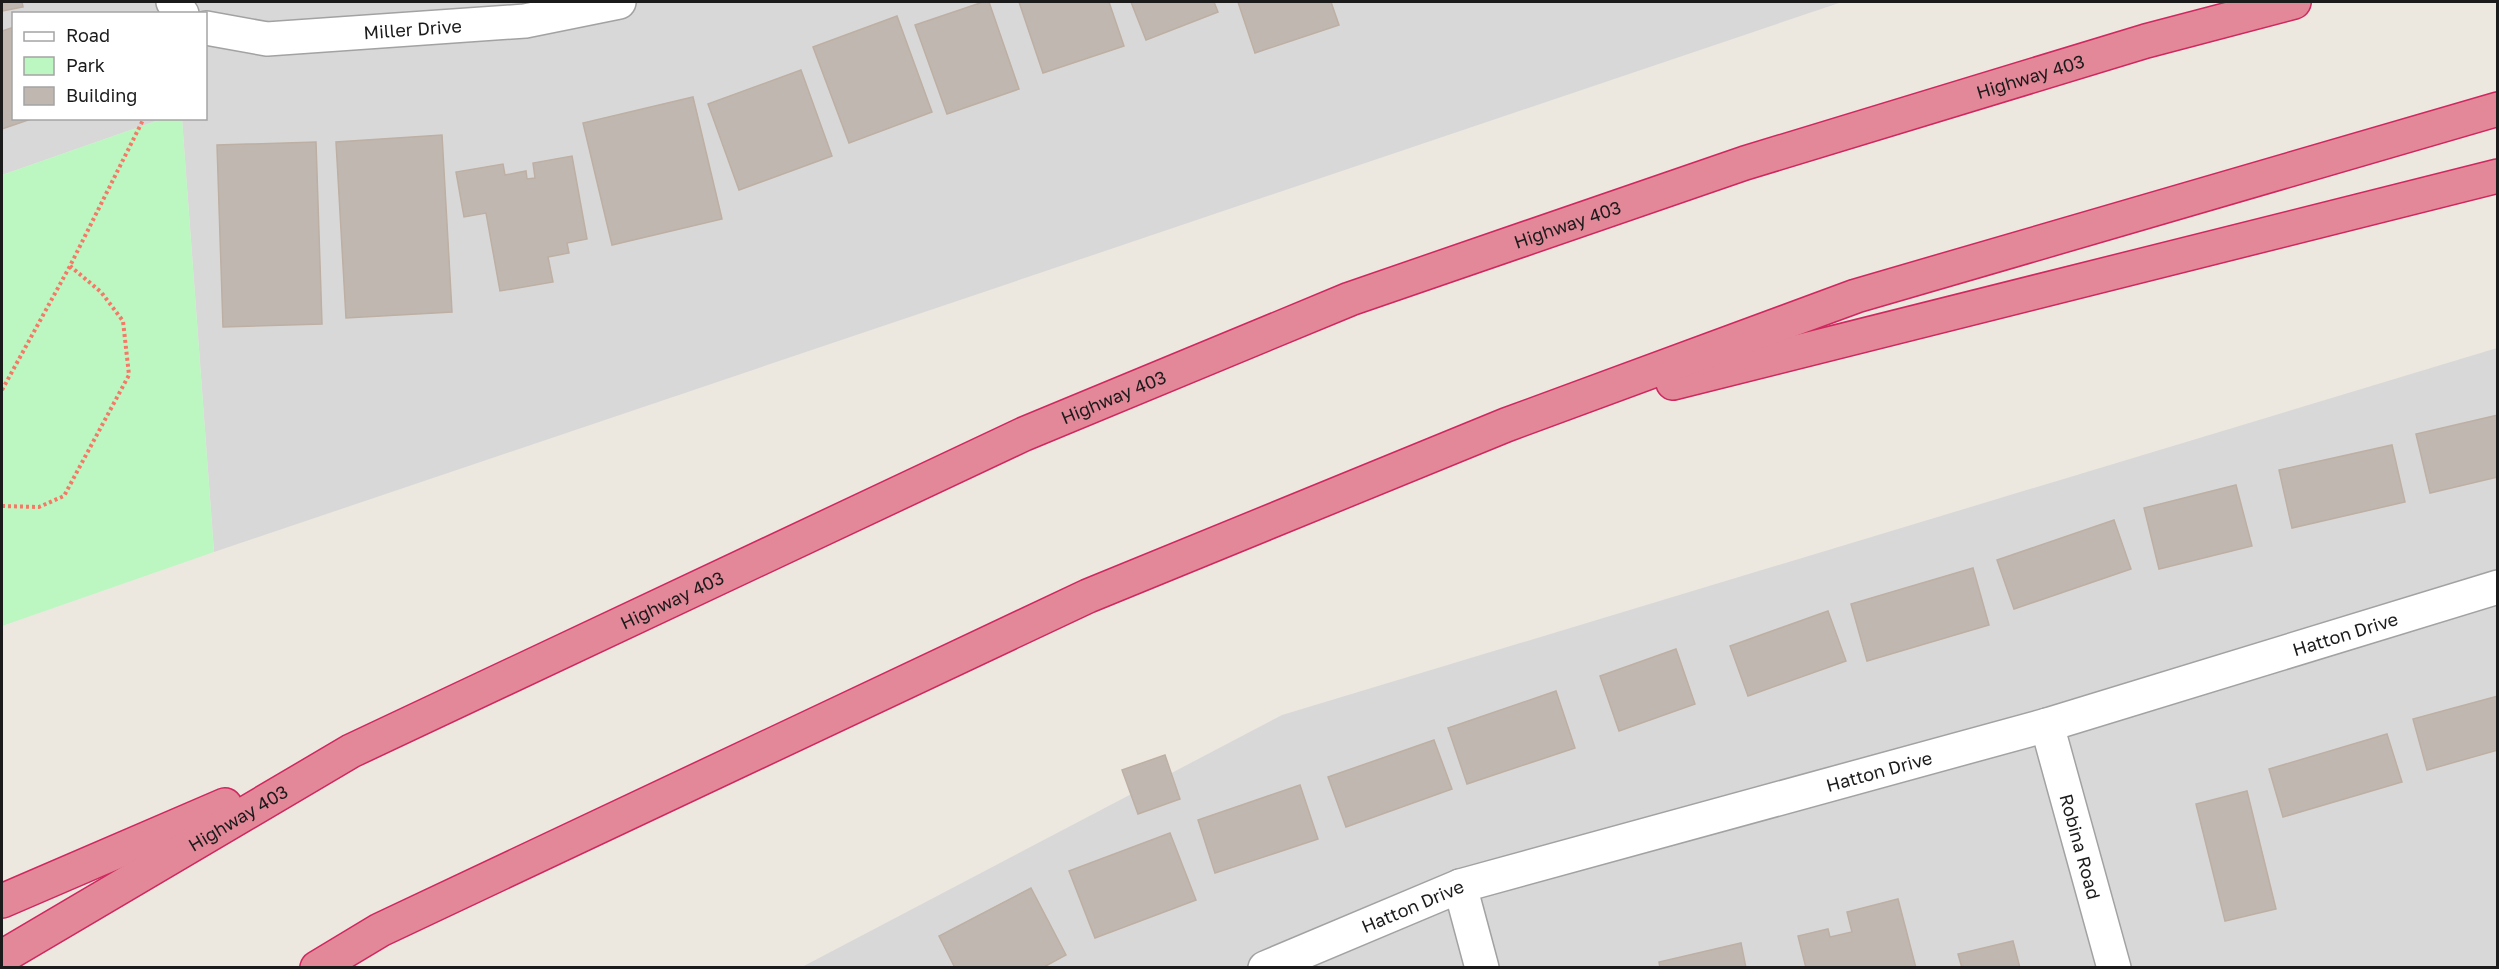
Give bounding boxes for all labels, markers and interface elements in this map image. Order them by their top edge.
legend [12,12,207,120]
street label: Miller Drive [363,14,462,43]
text: Road [66,24,110,46]
street label: Highway 403 [1974,49,2087,103]
text: Park [66,54,105,76]
text: Building [66,84,137,106]
street label: Highway 403 [1511,196,1624,253]
street label: Highway 403 [1058,365,1169,429]
street label: Highway 403 [617,566,727,634]
street label: Hatton Drive [2290,607,2400,660]
street label: Hatton Drive [1824,746,1934,796]
street label: Highway 403 [184,780,292,856]
street label: Robina Road [2055,791,2106,902]
street label: Hatton Drive [1358,875,1467,937]

